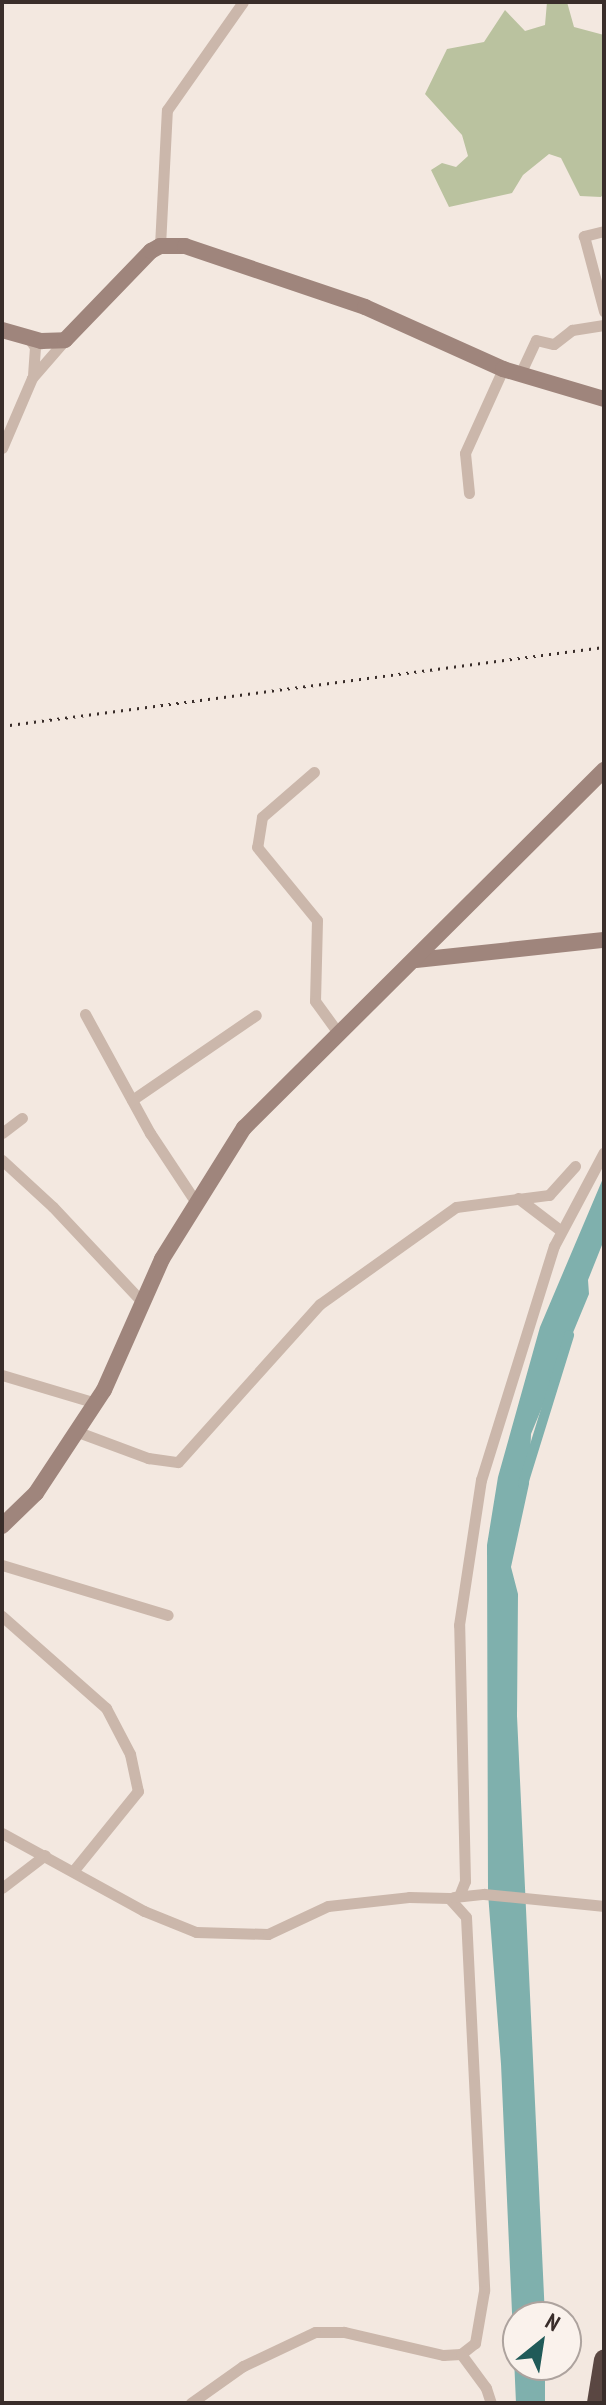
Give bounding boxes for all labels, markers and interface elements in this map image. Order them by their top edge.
north arrow [502,2301,582,2381]
text: N [541,2307,565,2337]

